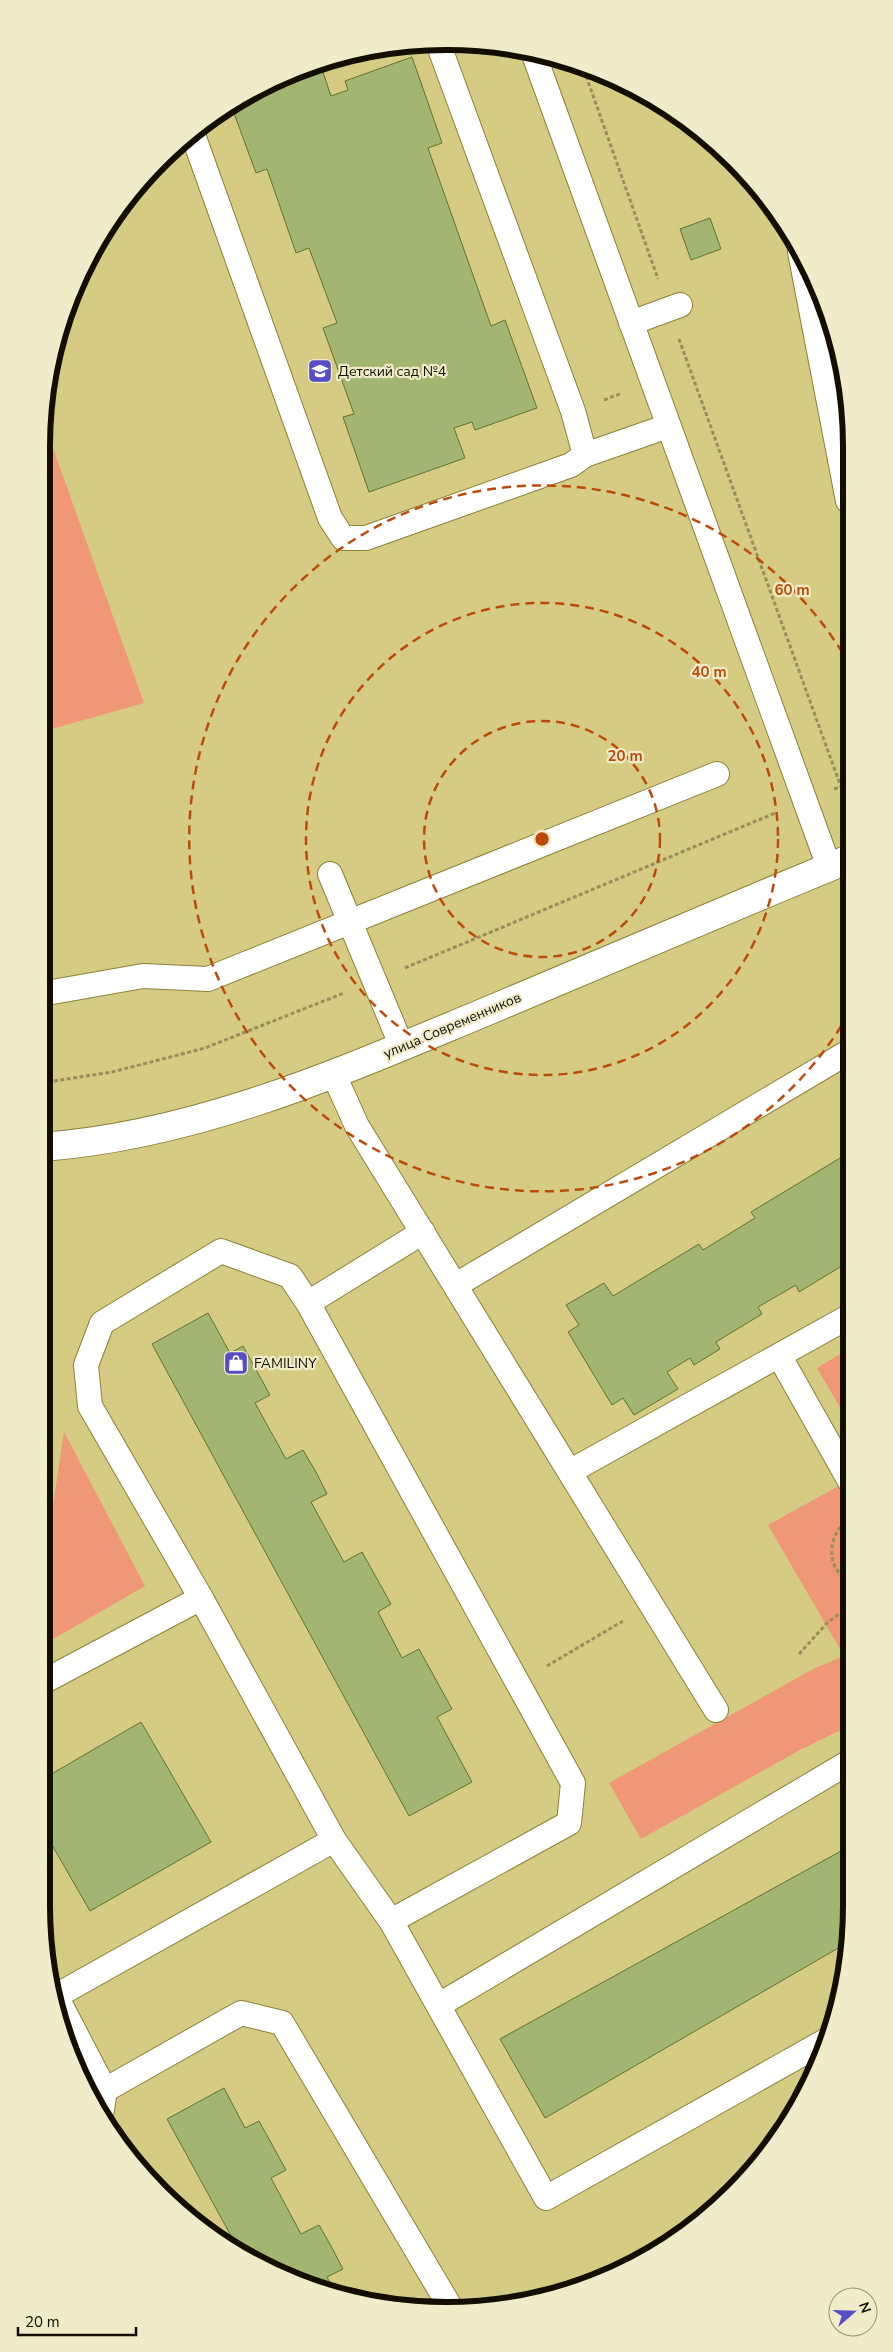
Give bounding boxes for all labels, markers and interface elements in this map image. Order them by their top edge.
school or university icon: Детский сад №4 [307,358,333,384]
place label: Детский сад №4 [338,362,446,381]
text: 60 m [774,580,810,600]
text: 40 m [691,662,727,682]
text: 20 m [607,746,643,766]
centre of rings [533,830,551,848]
street label: улица Современников [380,988,524,1063]
shop icon: FAMILINY [223,1350,249,1376]
place label: FAMILINY [254,1354,317,1373]
north arrow [828,2287,878,2337]
text: N [854,2300,875,2316]
scale bar [18,2304,135,2336]
text: 20 m [25,2312,60,2332]

